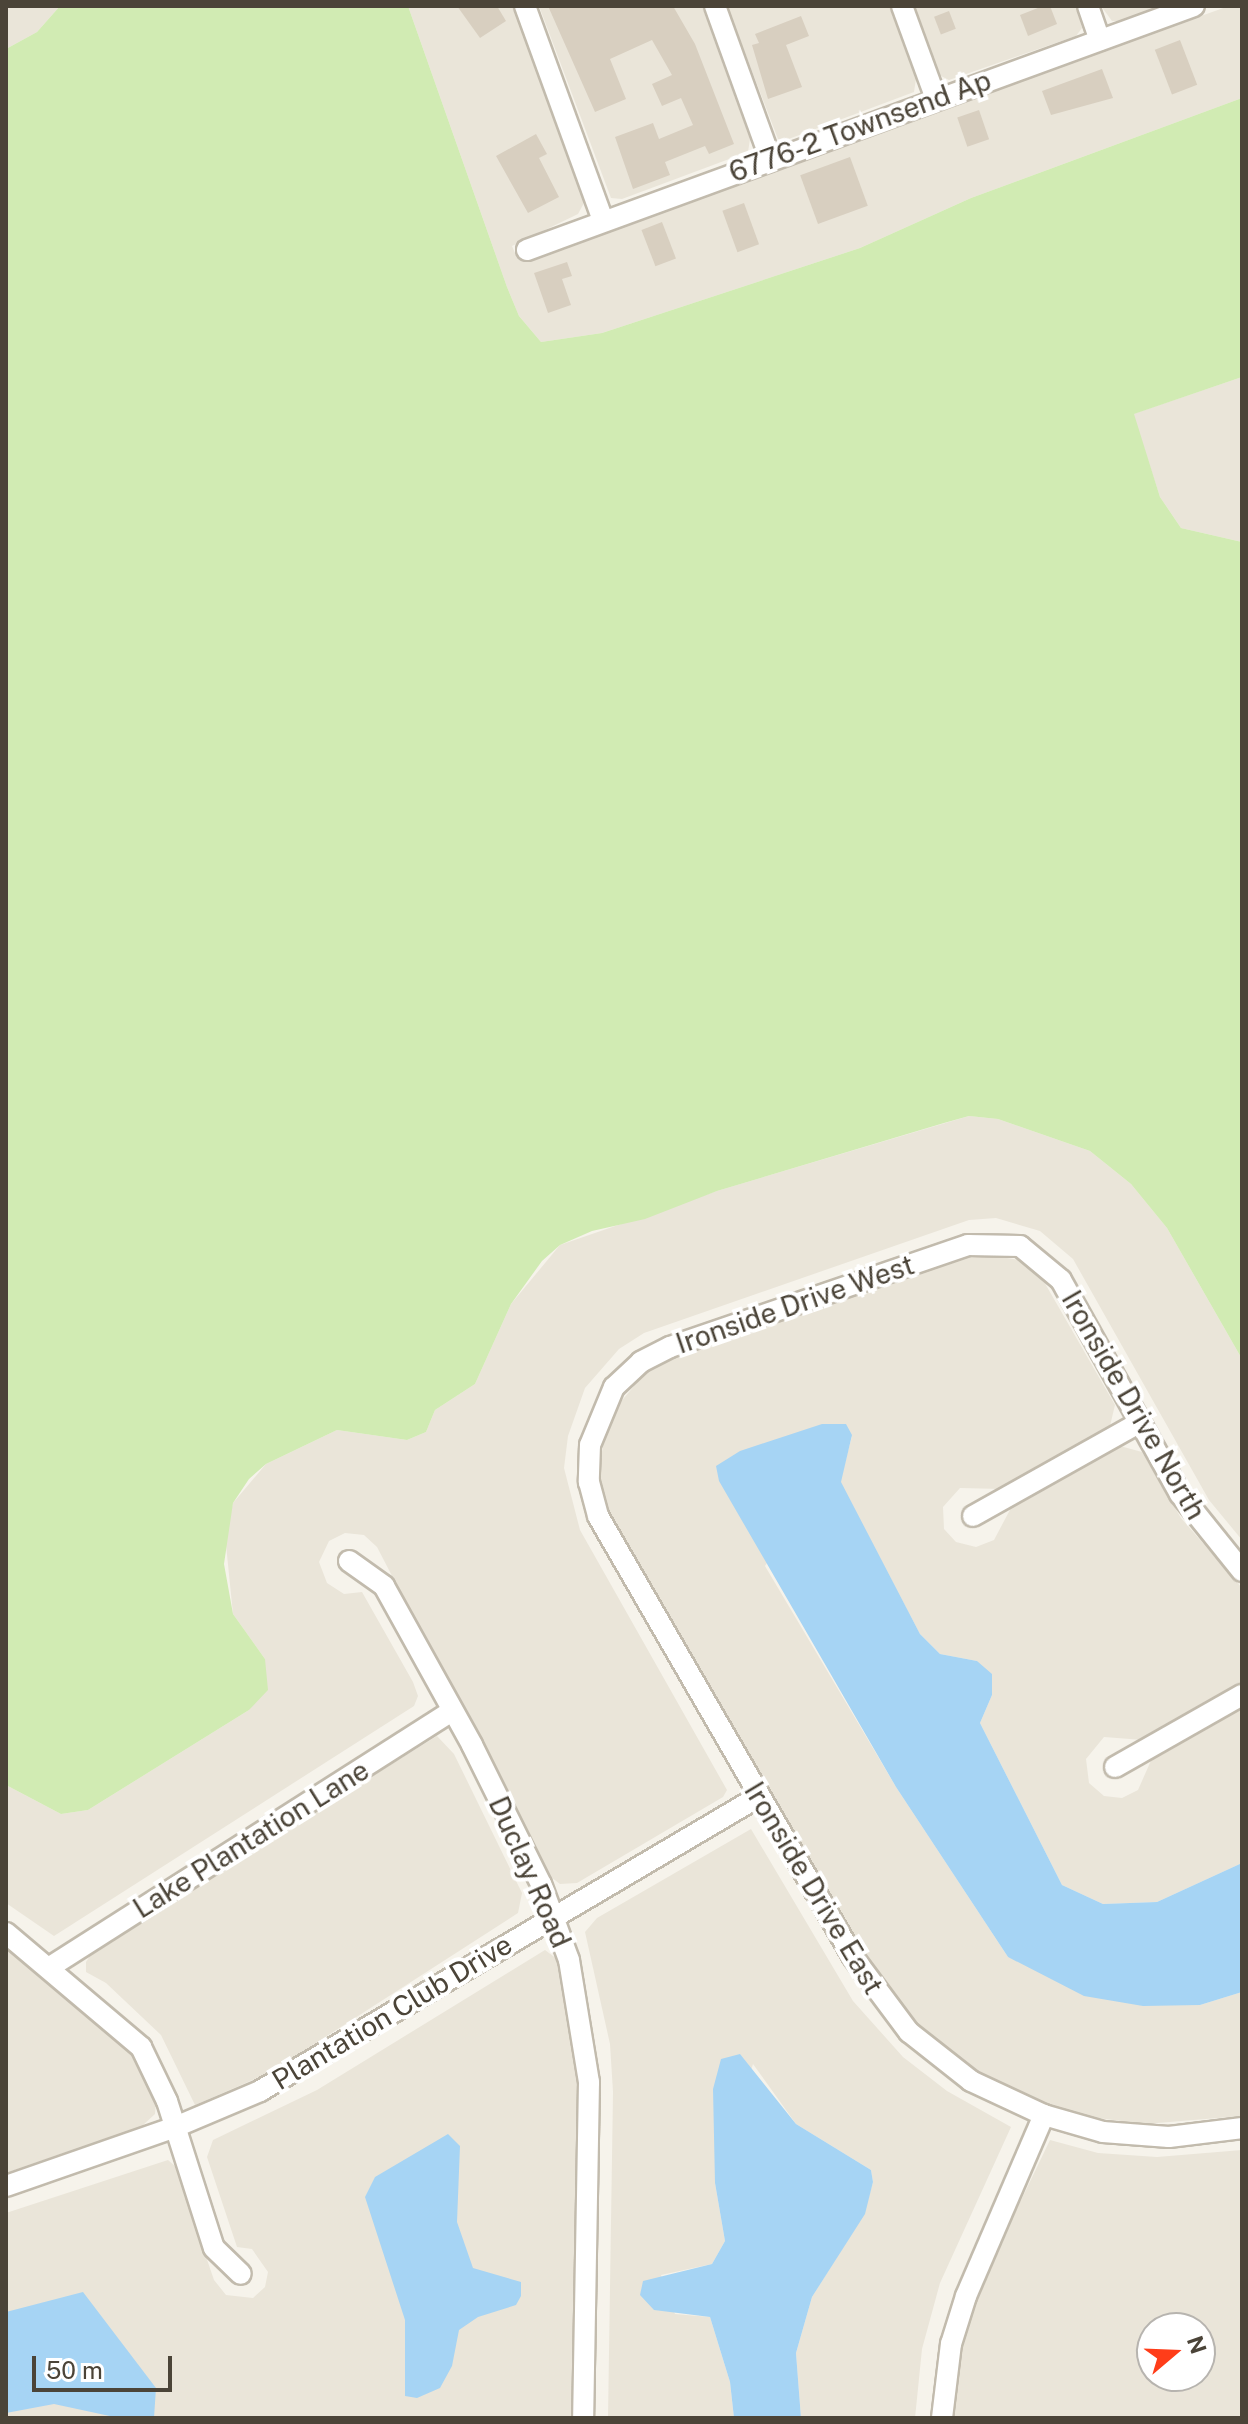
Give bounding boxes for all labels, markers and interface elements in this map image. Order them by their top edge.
street label: 6776-2 Townsend Ap [724,63,996,189]
street label: Ironside Drive West [671,1247,919,1361]
street label: Ironside Drive North [1055,1284,1213,1526]
street label: Lake Plantation Lane [127,1753,375,1925]
street label: Ironside Drive East [737,1776,891,2000]
street label: Duclay Road [482,1791,578,1953]
street label: Plantation Club Drive [266,1927,518,2097]
north arrow [1136,2312,1216,2392]
text: N [1182,2332,1212,2357]
scale bar [36,2340,176,2390]
text: 50 m [46,2356,103,2384]

